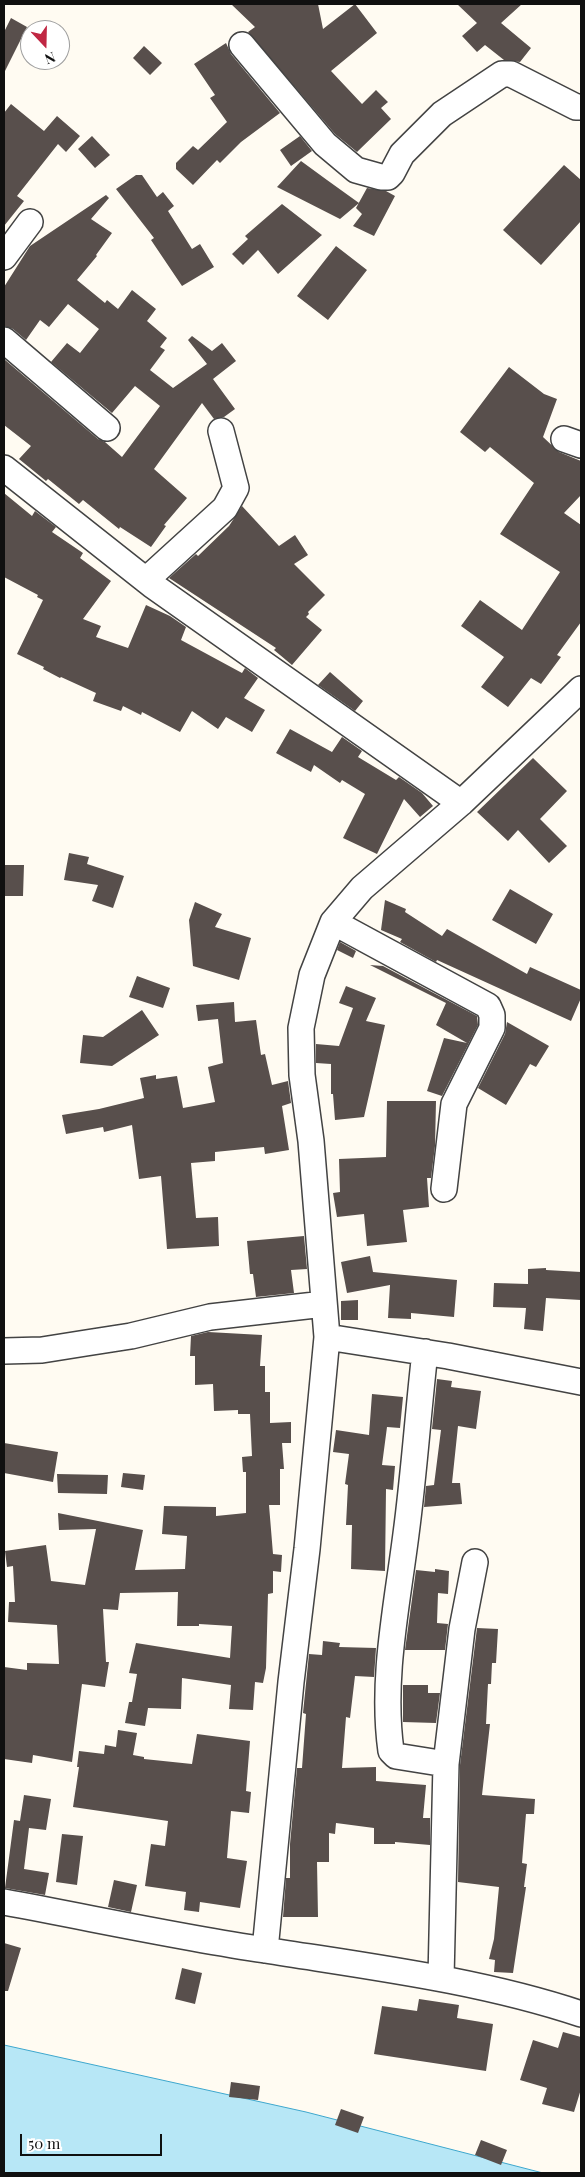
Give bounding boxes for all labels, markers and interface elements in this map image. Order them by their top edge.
north arrow [20,20,70,70]
text: N [42,48,58,69]
scale bar [22,2124,165,2156]
text: 50 m [28,2133,60,2153]

